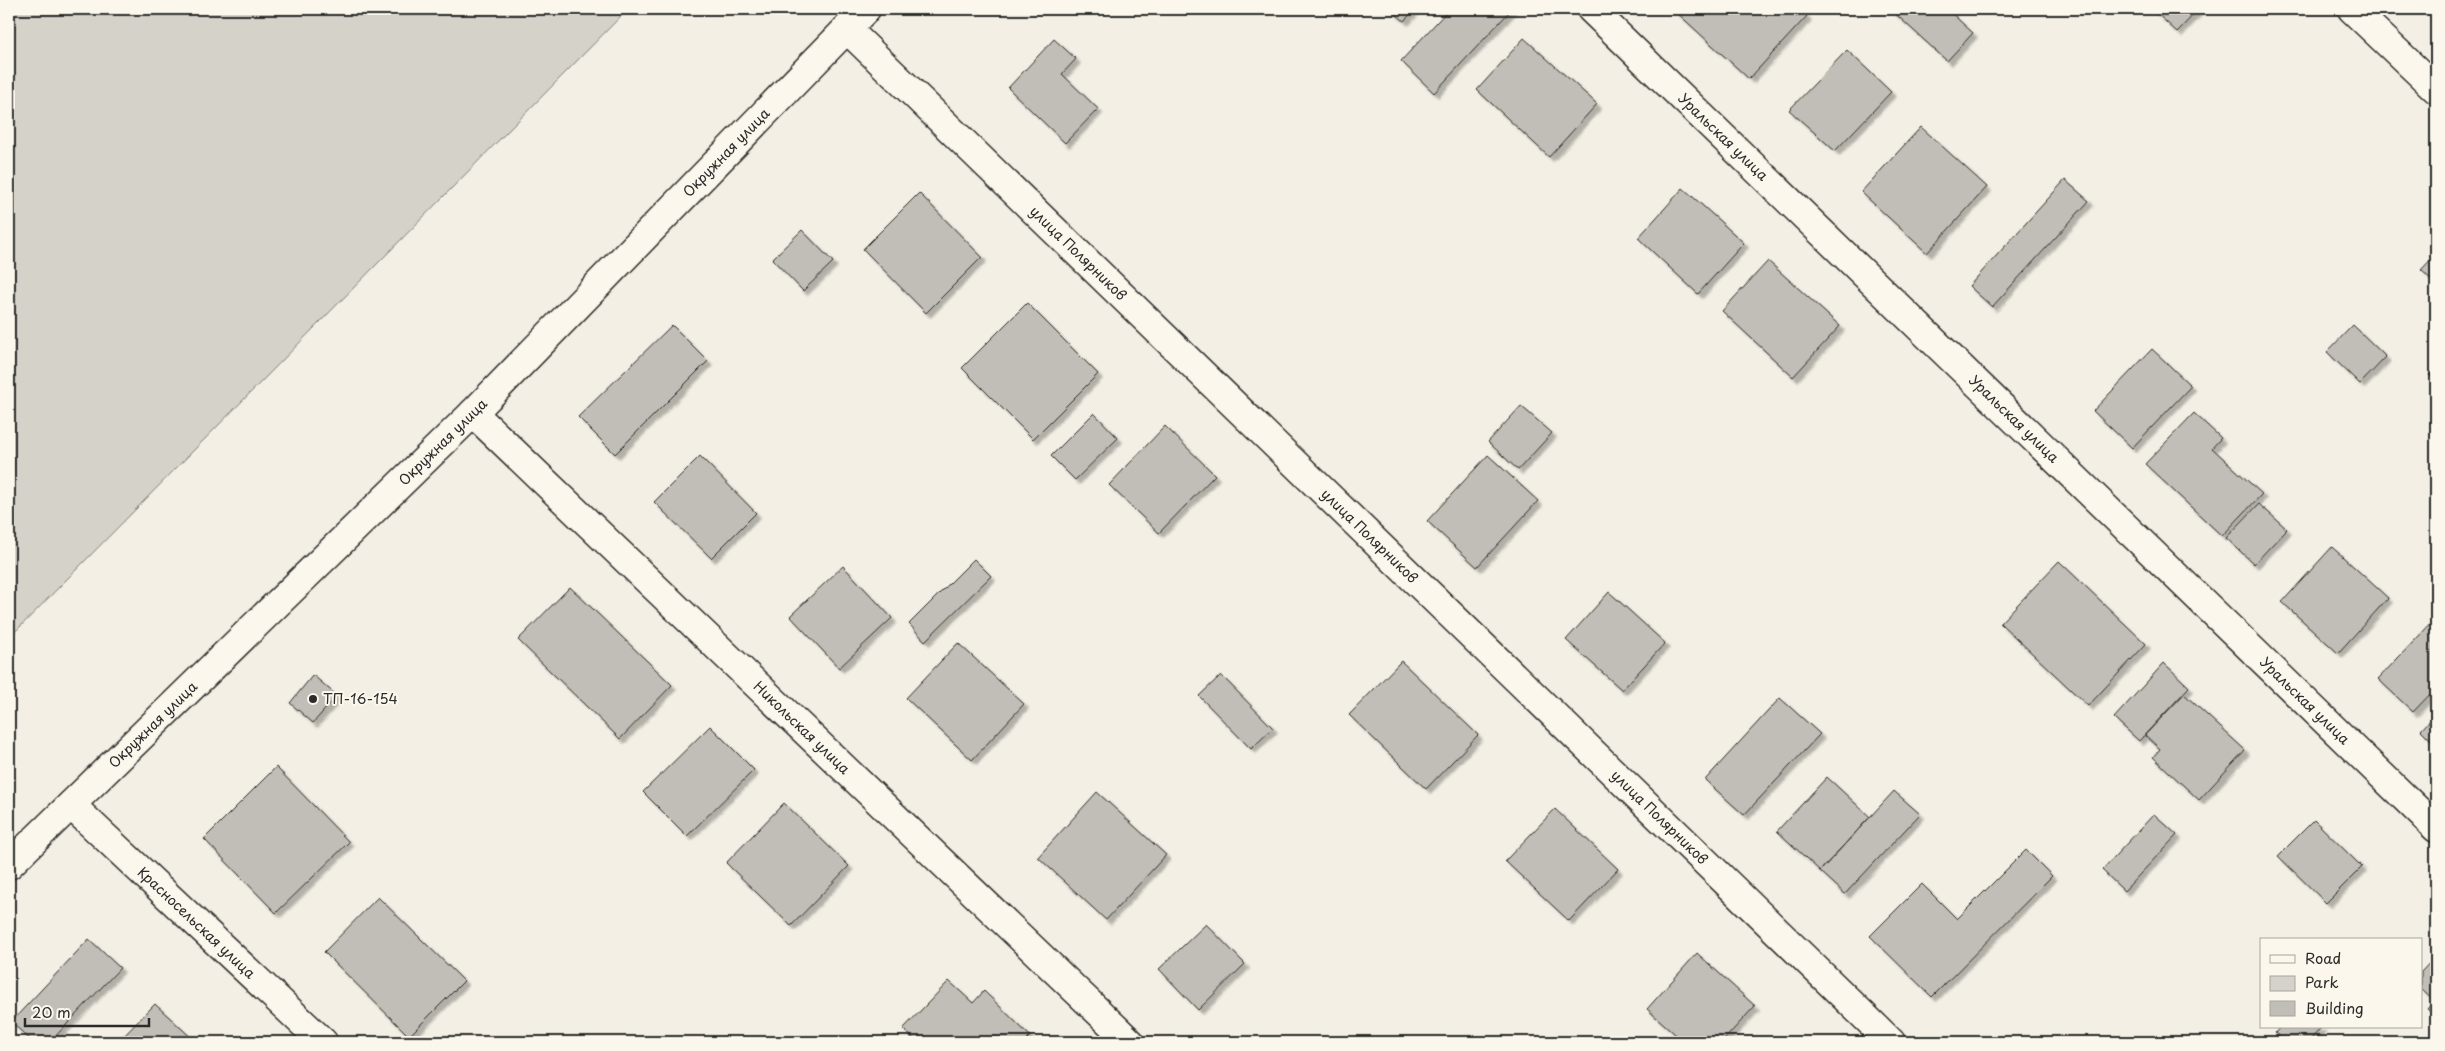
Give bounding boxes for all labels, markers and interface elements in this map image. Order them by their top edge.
street label: Уральская улица [1674,88,1773,185]
street label: Окружная улица [678,103,774,201]
street label: улица Полярников [1025,201,1132,305]
street label: Уральская улица [1965,370,2064,467]
street label: Окружная улица [394,393,492,490]
street label: улица Полярников [1317,484,1423,588]
street label: Уральская улица [2255,652,2355,749]
street label: Окружная улица [103,676,202,773]
street label: Никольская улица [749,676,855,779]
place label: ТП-16-154 [323,688,398,709]
marker: ТП-16-154 [307,693,319,705]
street label: улица Полярников [1607,765,1713,869]
street label: Красносельская улица [133,862,260,983]
legend [2260,938,2422,1028]
text: Road [2305,946,2341,969]
text: Park [2305,970,2339,993]
scale bar [25,996,149,1028]
text: Building [2305,996,2364,1019]
text: 20 m [32,1000,71,1023]

